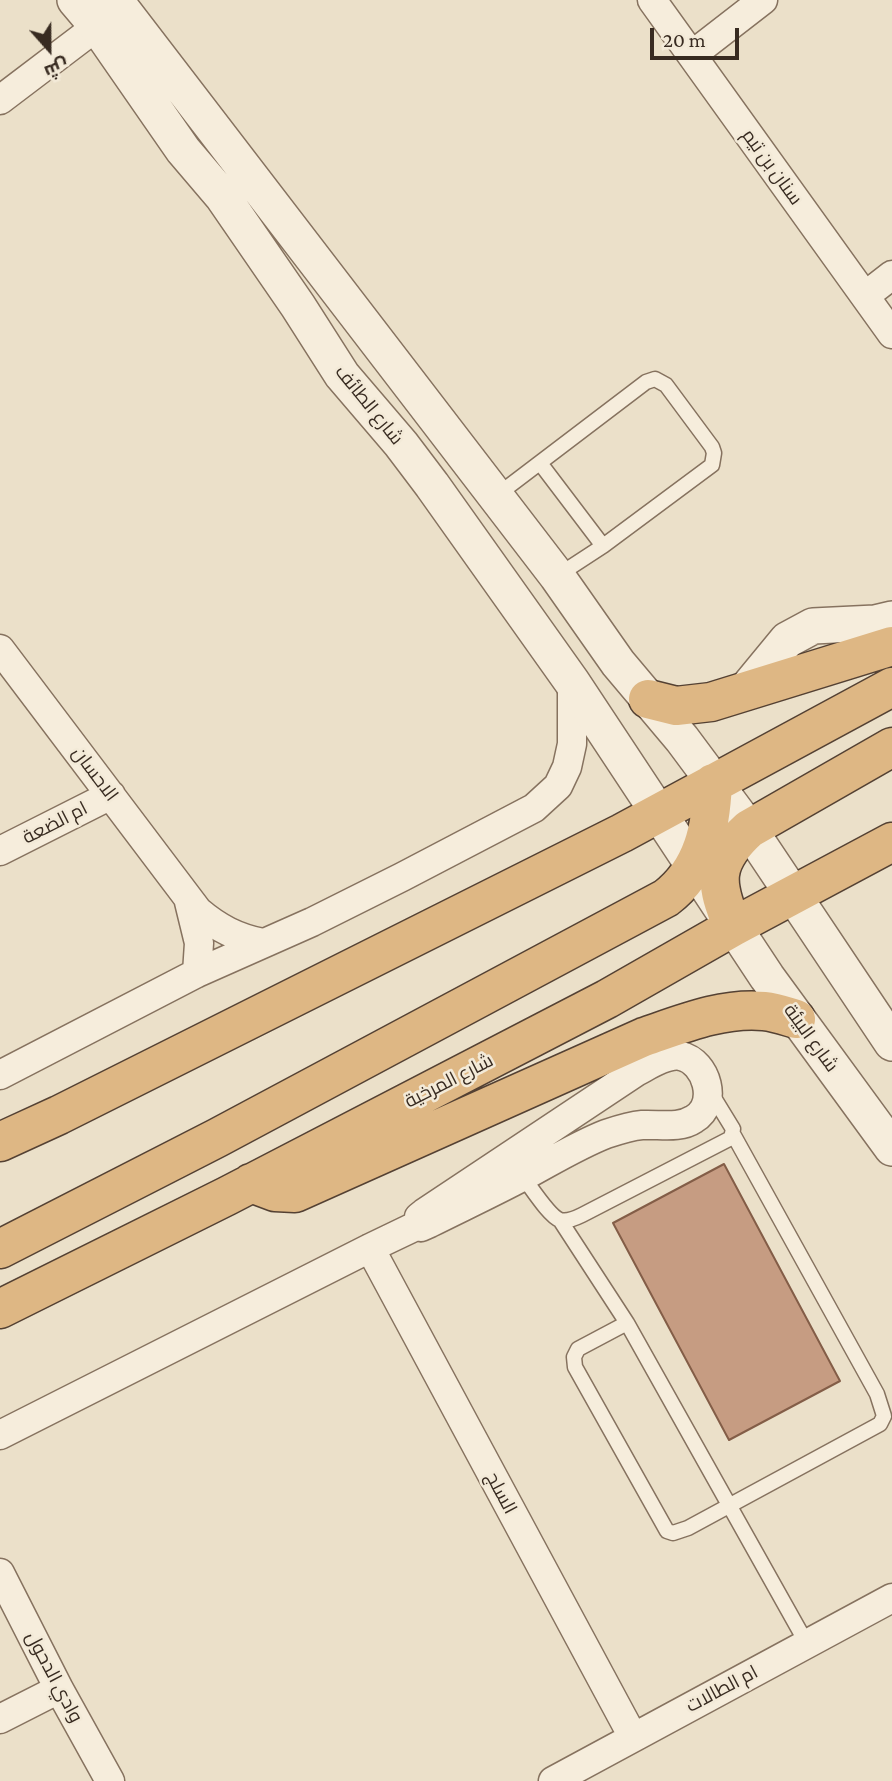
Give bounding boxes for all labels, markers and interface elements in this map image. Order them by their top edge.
north arrow [14,14,84,84]
scale bar [654,14,743,58]
text: 20 m [663,28,706,52]
text: ش [42,55,72,83]
street label: سنان بن تيم [737,125,807,209]
street label: شارع الطائف [330,361,408,449]
street label: الاحسان [67,742,123,806]
street label: ام الضعة [19,797,91,849]
street label: شارع البيئة [779,1000,843,1076]
street label: شارع المرخية [401,1049,497,1113]
street label: السلج [481,1468,521,1518]
street label: وادي الدحول [20,1628,88,1726]
street label: ام الطالات [682,1661,762,1717]

